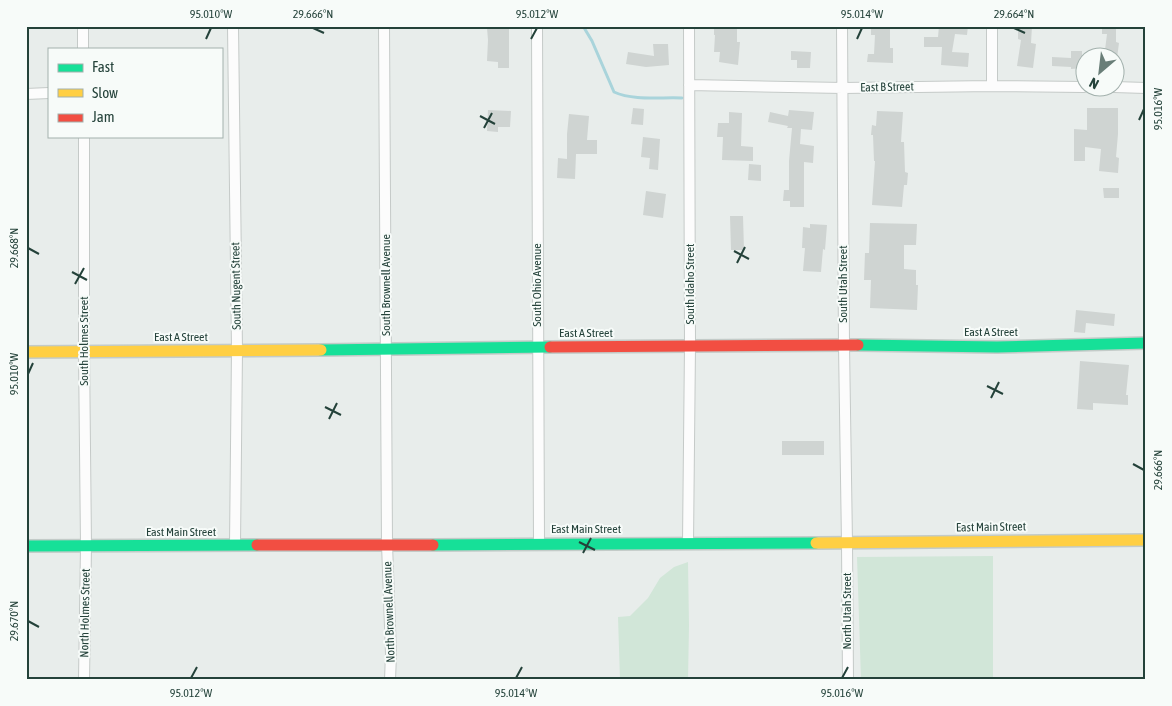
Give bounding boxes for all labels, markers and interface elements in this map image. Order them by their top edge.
text: 95.010°W [190,7,232,21]
text: 29.666°N [293,7,333,21]
text: 95.012°W [516,7,558,21]
text: 95.014°W [841,7,883,21]
text: 29.664°N [994,7,1034,21]
legend [48,48,222,138]
north arrow [1074,48,1124,98]
text: Fast [92,58,114,75]
text: N [1086,74,1101,92]
street label: East B Street [860,80,914,94]
text: Slow [92,84,118,101]
text: 95.016°W [1151,88,1165,130]
text: Jam [92,108,115,125]
text: 29.668°N [7,228,21,268]
street label: South Brownell Avenue [379,234,393,336]
street label: South Nugent Street [228,241,244,330]
street label: South Ohio Avenue [530,243,544,327]
street label: South Idaho Street [683,243,697,325]
street label: South Utah Street [836,245,850,323]
street label: South Holmes Street [77,296,91,386]
street label: East A Street [964,325,1018,339]
street label: East A Street [559,326,613,340]
street label: East A Street [154,330,208,344]
text: 95.010°W [7,353,21,395]
text: 29.666°N [1151,450,1165,490]
street label: East Main Street [956,519,1027,535]
street label: East Main Street [551,522,622,536]
street label: East Main Street [146,525,217,539]
street label: North Brownell Avenue [380,561,398,663]
street label: North Holmes Street [77,568,93,658]
street label: North Utah Street [840,572,854,649]
text: 29.670°N [7,601,21,641]
text: 95.012°W [170,686,212,700]
text: 95.014°W [495,686,537,700]
text: 95.016°W [821,686,863,700]

